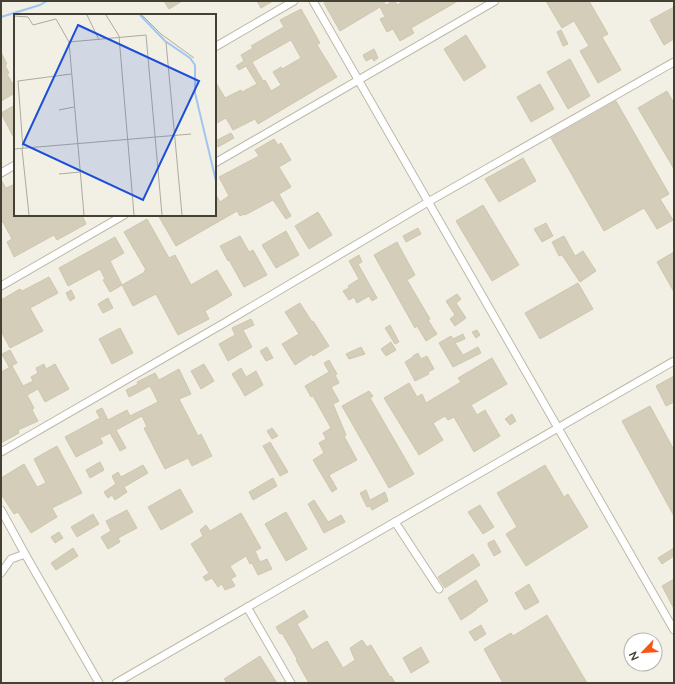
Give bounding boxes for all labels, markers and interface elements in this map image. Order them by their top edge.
inset map [14,14,216,216]
north arrow [623,632,663,672]
text: N [626,650,641,663]

